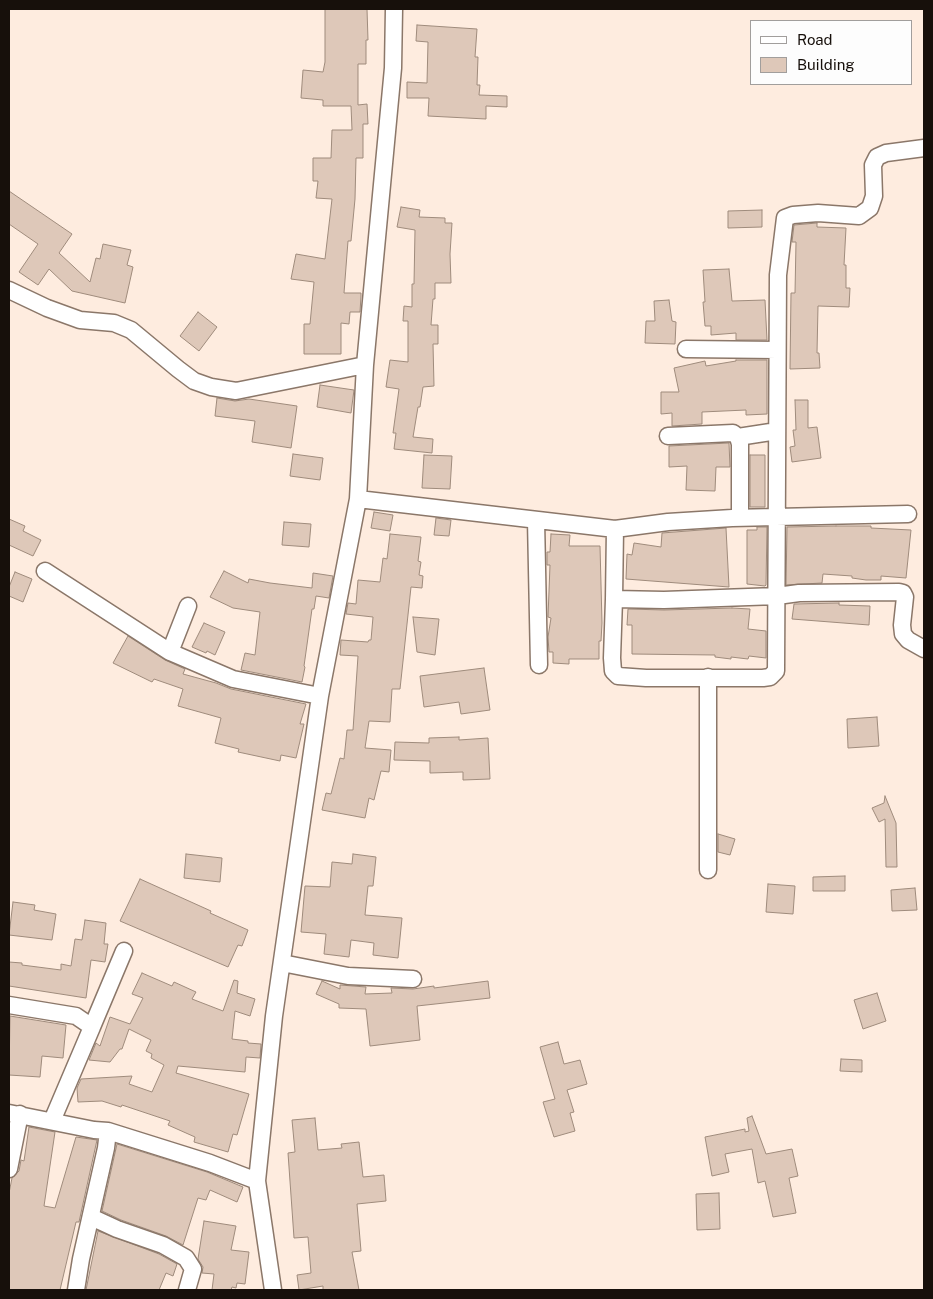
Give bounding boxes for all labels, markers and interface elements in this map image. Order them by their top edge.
legend [750,20,913,85]
text: Road [797,31,833,48]
text: Building [797,56,855,73]

